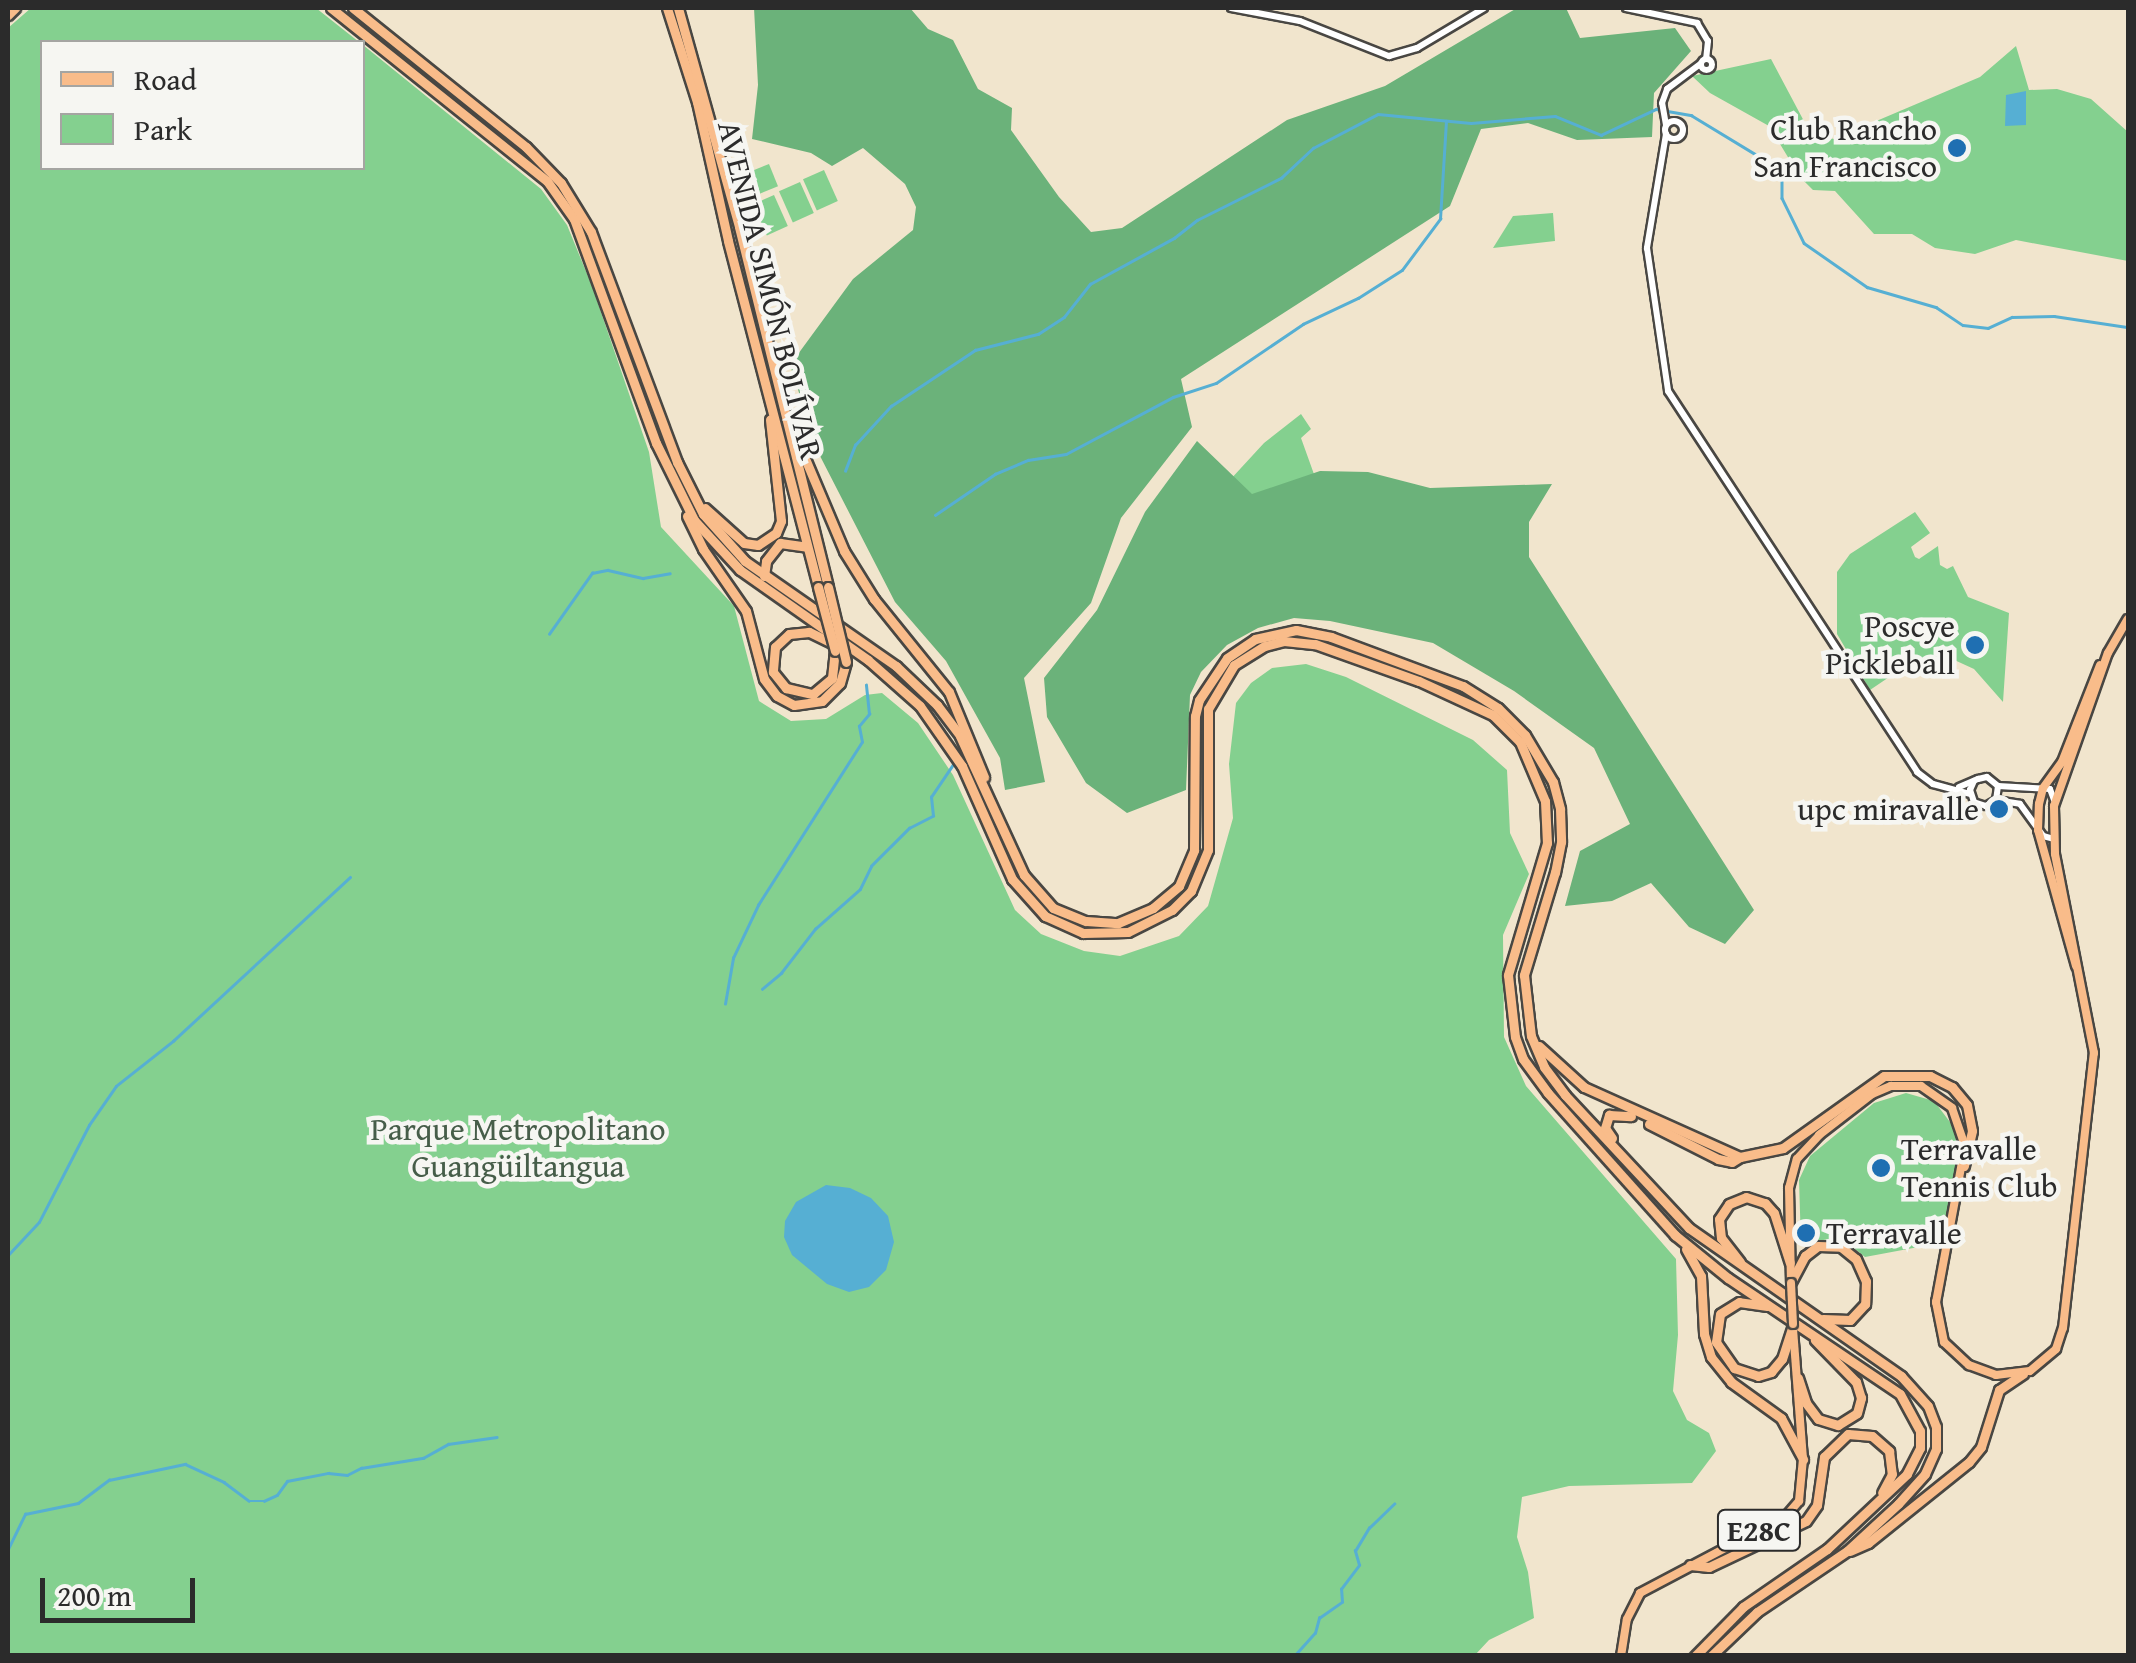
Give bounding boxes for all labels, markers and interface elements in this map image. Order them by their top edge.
legend [40,40,365,170]
text: Road [134,57,197,101]
text: Park [134,107,192,151]
place label: Club Rancho San Francisco [1753,111,1937,186]
street label: AVENIDA SIMÓN BOLÍVAR [709,117,831,463]
marker: Club Rancho San Francisco [1946,137,1968,159]
place label: Poscye Pickleball [1825,608,1955,683]
marker: Poscye Pickleball [1964,634,1986,656]
place label: upc miravalle [1797,790,1979,828]
marker: upc miravalle [1988,798,2010,820]
park label: Parque Metropolitano Guangüiltangua [370,1111,666,1186]
place label: Terravalle Tennis Club [1901,1131,2058,1206]
marker: Terravalle Tennis Club [1870,1157,1892,1179]
place label: Terravalle [1826,1214,1962,1252]
marker: Terravalle [1795,1222,1817,1244]
road number: E28C [1716,1505,1802,1555]
scale bar [45,1558,200,1620]
text: 200 m [57,1573,131,1617]

